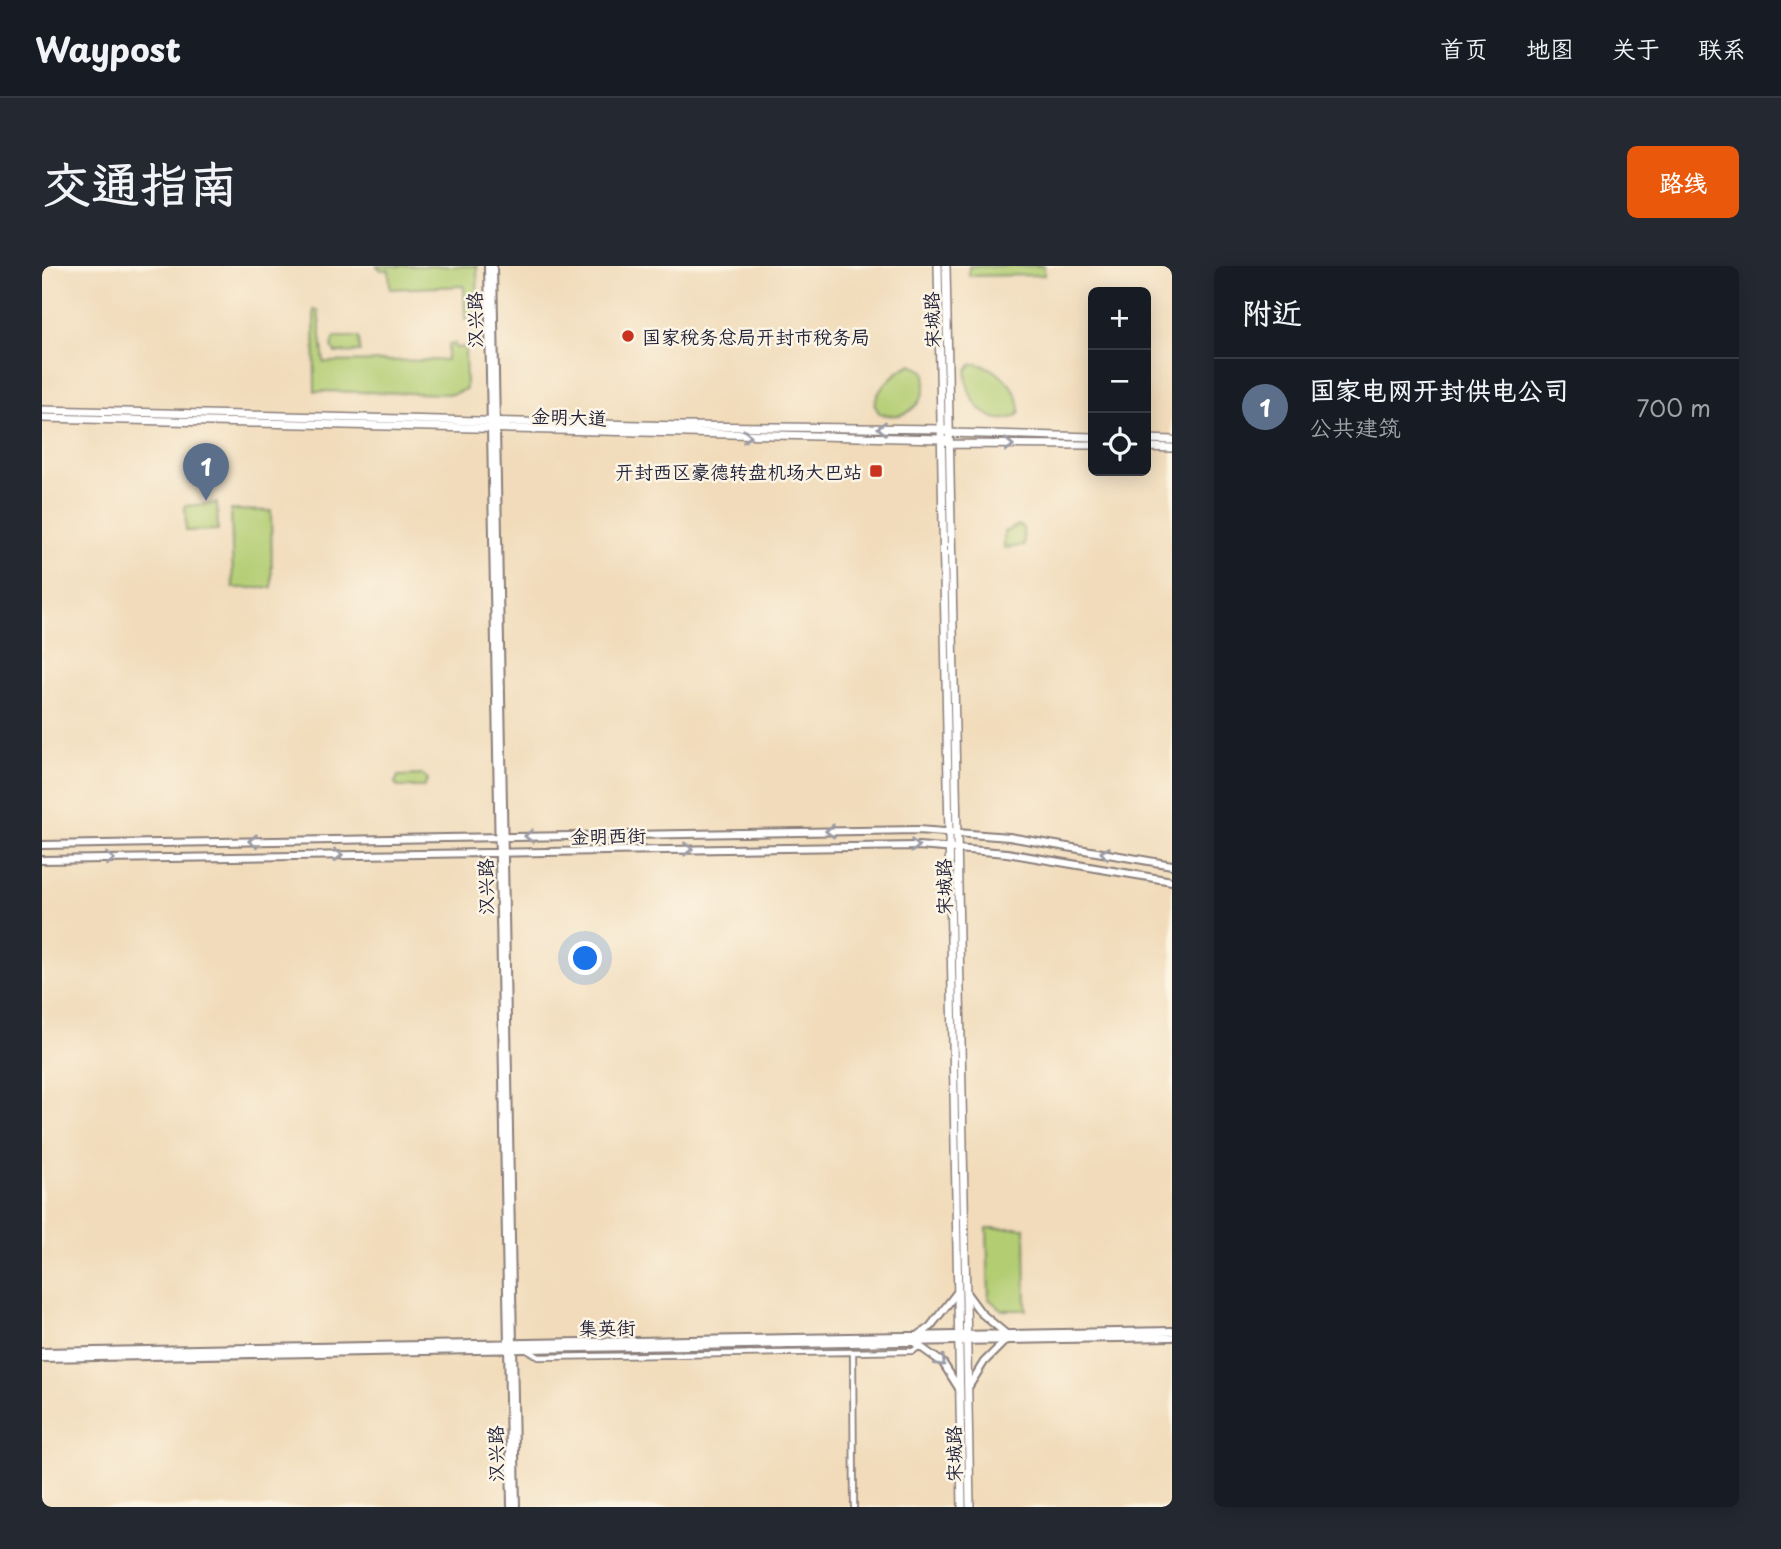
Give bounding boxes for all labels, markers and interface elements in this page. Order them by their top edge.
text: Waypost [35,23,181,73]
text: 首页 [1440,30,1488,66]
text: 地图 [1526,30,1574,66]
text: 关于 [1612,30,1660,66]
text: 联系 [1698,30,1746,66]
text: 交通指南 [42,145,238,219]
button: 路线 [1627,146,1739,218]
map controls [1088,287,1151,476]
button: + [1088,287,1151,350]
text: 附近 [1242,289,1302,334]
street label: 汉兴路 [460,291,488,349]
street label: 宋城路 [916,291,946,349]
place label: 国家税务总局开封市税务局 [642,322,870,350]
marker: 国家税务总局开封市税务局 [620,328,636,344]
button: − [1088,350,1151,413]
text: 国家电网开封供电公司 [1309,370,1569,409]
text: 1 [1260,390,1271,425]
text: 700 m [1636,390,1711,425]
street label: 金明大道 [531,401,607,431]
text: 公共建筑 [1309,409,1401,444]
button: locate [1088,413,1151,476]
one-way arrow [877,420,887,436]
one-way arrow [742,428,753,444]
one-way arrow [1004,437,1015,453]
pin: 1 [183,443,229,501]
place label: 开封西区豪德转盘机场大巴站 [615,457,862,485]
marker: 开封西区豪德转盘机场大巴站 [868,463,884,479]
street label: 金明西街 [570,820,646,850]
one-way arrow [824,823,835,839]
one-way arrow [523,828,534,844]
one-way arrow [247,833,257,849]
one-way arrow [910,839,921,854]
one-way arrow [682,842,693,857]
one-way arrow [1099,846,1111,861]
one-way arrow [333,847,343,863]
one-way arrow [105,851,116,867]
street label: 汉兴路 [471,858,499,916]
street label: 宋城路 [929,858,957,916]
your location [568,941,602,975]
street label: 集英街 [578,1313,636,1341]
one-way arrow [932,1354,945,1367]
street label: 汉兴路 [481,1425,509,1483]
street label: 宋城路 [939,1425,967,1483]

